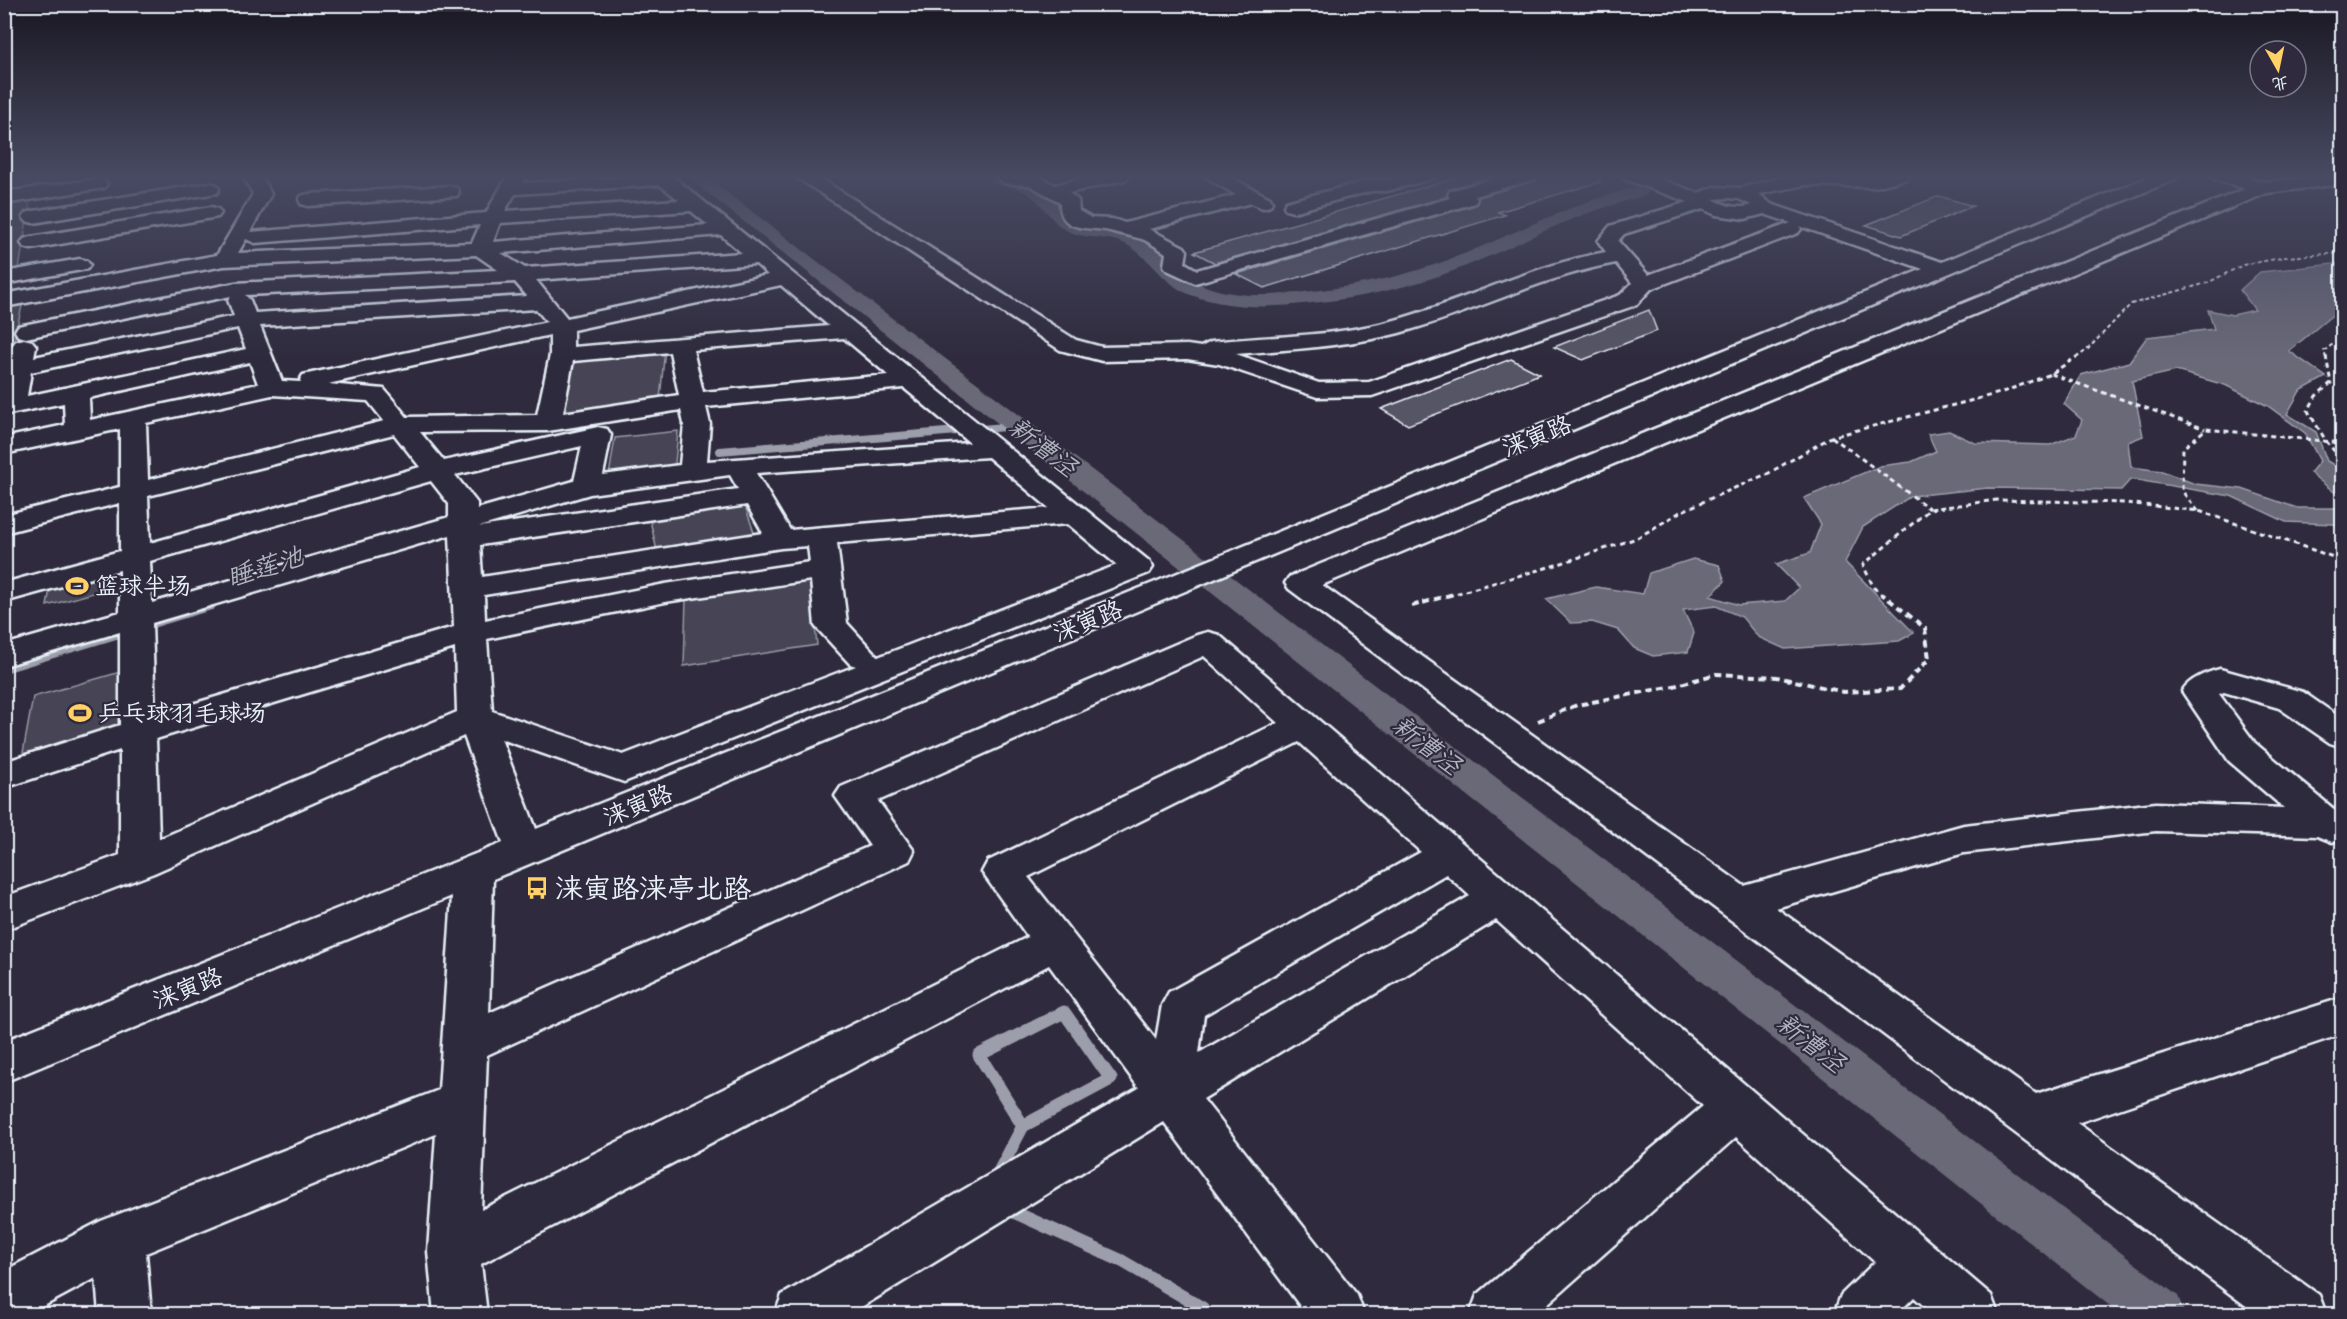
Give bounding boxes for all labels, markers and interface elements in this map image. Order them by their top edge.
north arrow [2248,39,2308,99]
text: 北 [2271,72,2290,94]
street label: 涞寅路 [1498,409,1576,463]
water label: 新漕泾 [1002,410,1085,485]
water label: 睡莲池 [223,540,308,594]
place label: 篮球半场 [95,571,191,601]
sports icon: 篮球半场 [64,573,90,599]
street label: 涞寅路 [1049,594,1127,648]
place label: 乒乓球羽毛球场 [98,698,266,728]
sports icon: 乒乓球羽毛球场 [67,700,93,726]
water label: 新漕泾 [1386,708,1469,783]
street label: 涞寅路 [599,778,677,832]
place label: 涞寅路涞亭北路 [555,871,751,906]
bus stop icon: 涞寅路涞亭北路 [524,875,550,901]
street label: 涞寅路 [149,961,227,1015]
water label: 新漕泾 [1770,1006,1853,1081]

